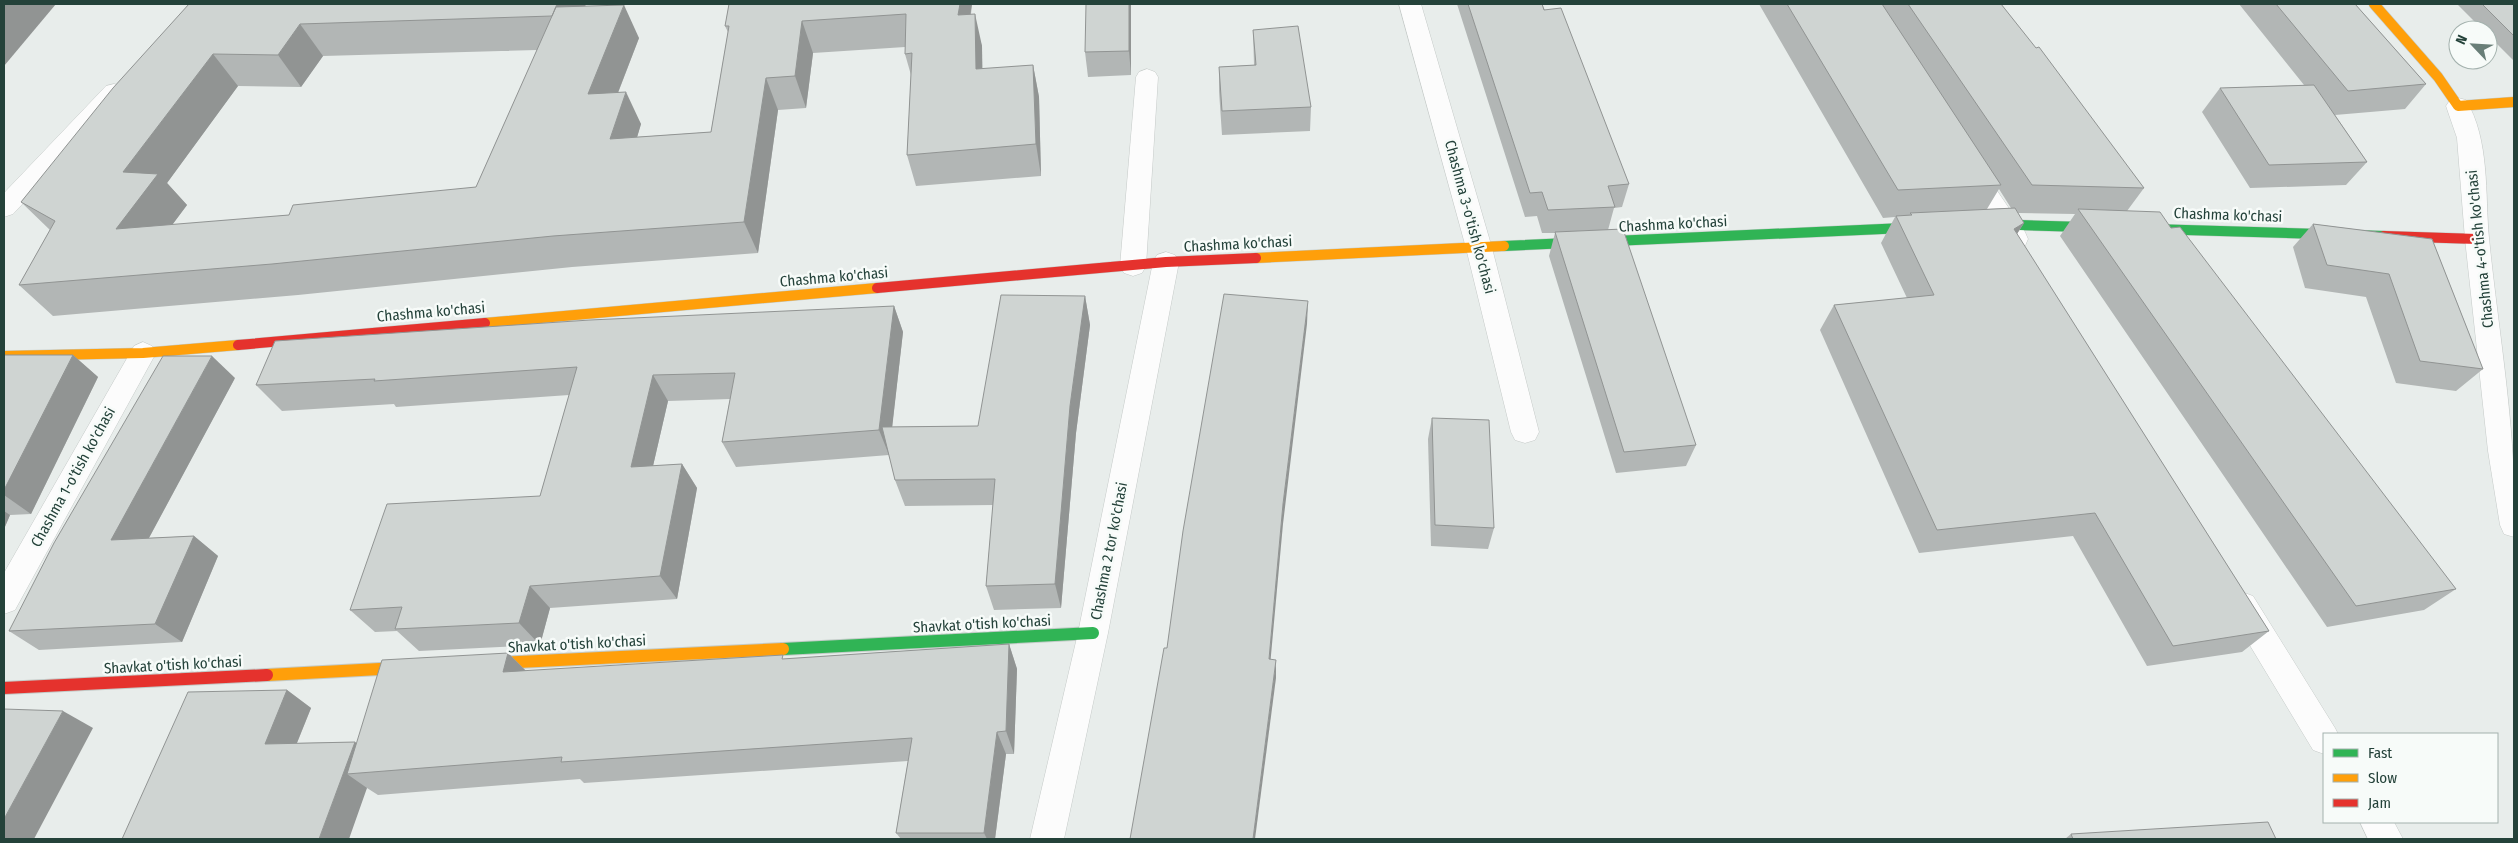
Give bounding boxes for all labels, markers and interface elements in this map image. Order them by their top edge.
north arrow [2448,20,2498,70]
text: N [2452,32,2471,47]
street label: Chashma 3-o'tish ko'chasi [1441,138,1499,296]
street label: Chashma 4-o'tish ko'chasi [2463,169,2497,329]
street label: Chashma ko'chasi [2173,204,2283,226]
street label: Chashma ko'chasi [1618,212,1728,236]
street label: Chashma ko'chasi [1183,232,1293,256]
street label: Chashma ko'chasi [779,263,889,291]
street label: Chashma ko'chasi [376,298,486,326]
street label: Chashma 1-o'tish ko'chasi [27,404,119,550]
street label: Chashma 2 tor ko'chasi [1087,481,1131,621]
street label: Shavkat o'tish ko'chasi [912,611,1052,637]
street label: Shavkat o'tish ko'chasi [507,631,647,657]
street label: Shavkat o'tish ko'chasi [103,652,243,678]
legend [2323,733,2498,823]
text: Fast [2368,744,2392,762]
text: Slow [2368,769,2397,787]
text: Jam [2368,794,2391,812]

